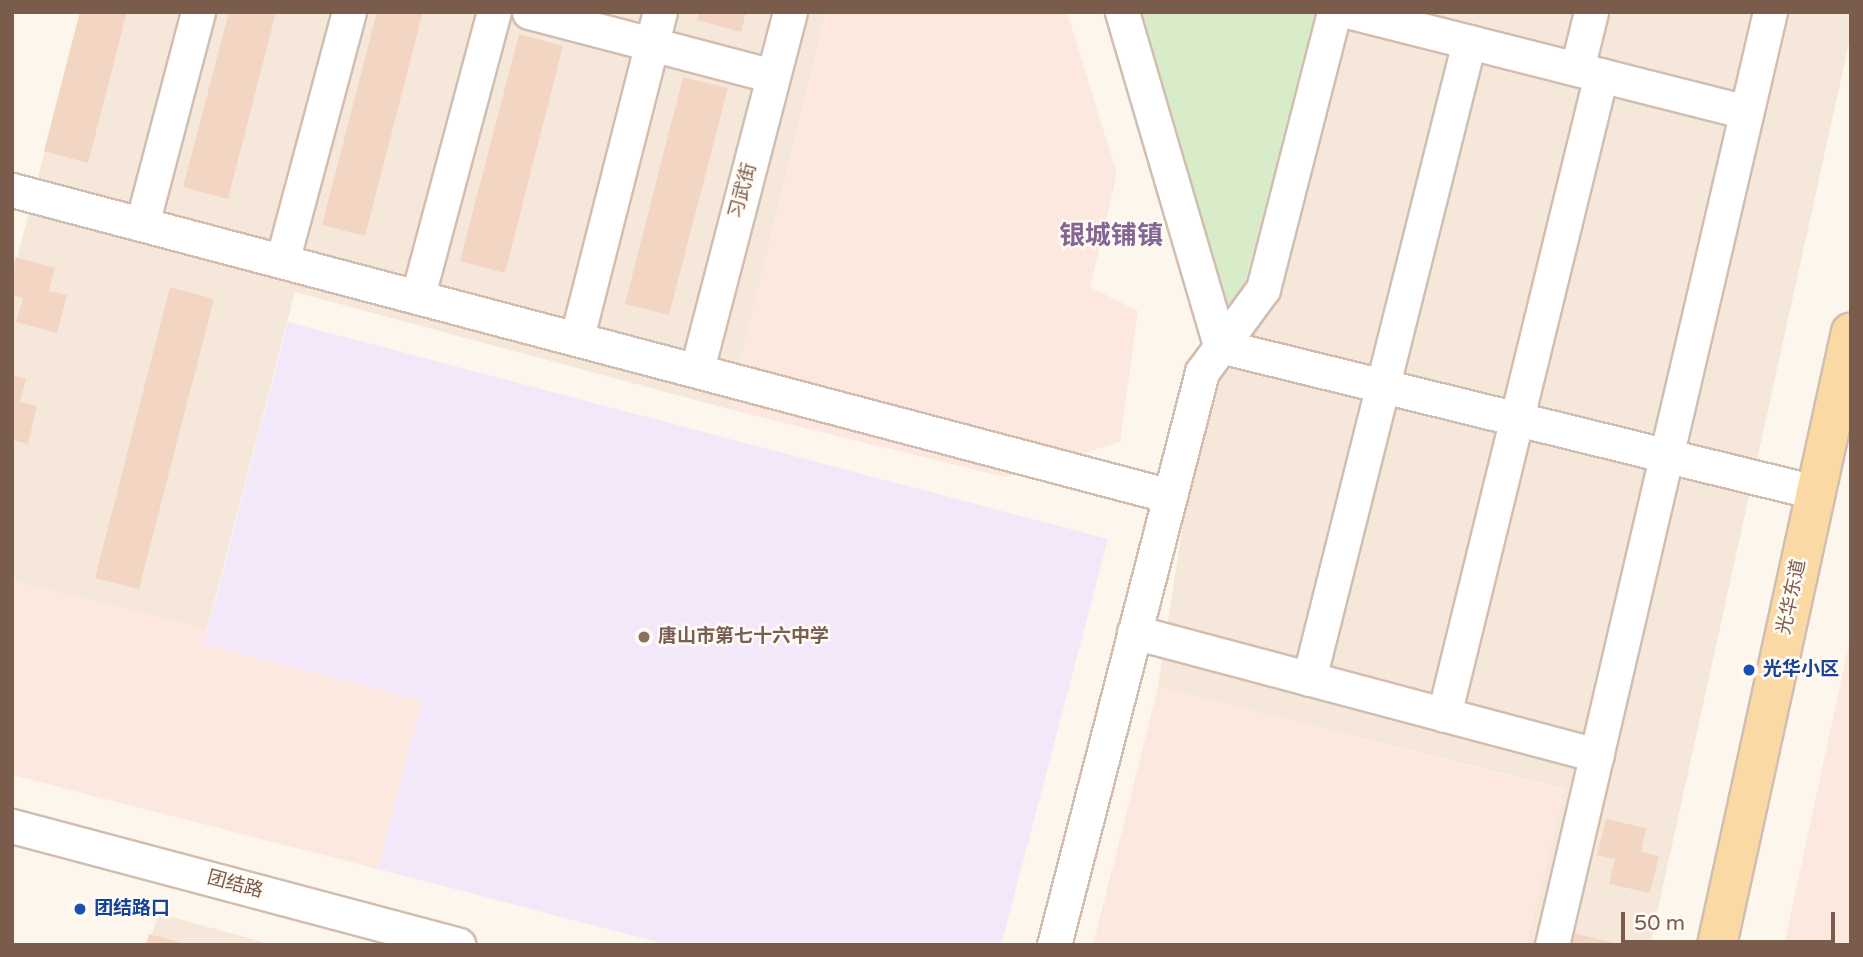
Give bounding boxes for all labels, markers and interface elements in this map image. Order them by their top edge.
street label: 习武街 [725,161,761,221]
district label: 银城铺镇 [1059,220,1163,252]
street label: 光华东道 [1773,557,1811,637]
place label: 唐山市第七十六中学 [658,626,829,648]
marker: 唐山市第七十六中学 [636,629,652,645]
place label: 光华小区 [1763,659,1839,681]
marker: 光华小区 [1741,662,1757,678]
street label: 团结路 [205,867,265,903]
place label: 团结路口 [94,898,170,920]
scale bar [1625,898,1839,942]
marker: 团结路口 [72,901,88,917]
text: 50 m [1634,911,1685,936]

